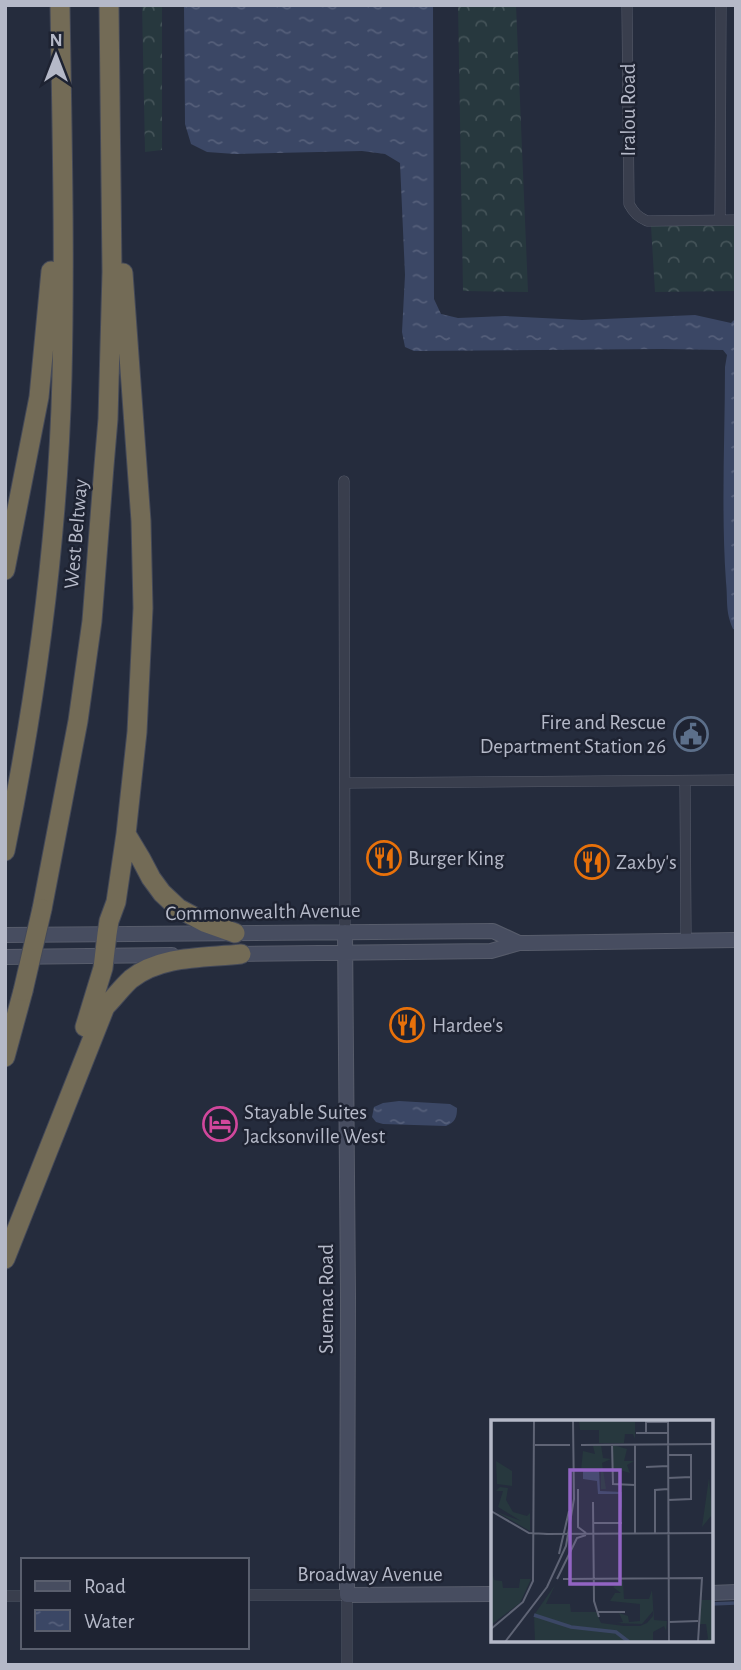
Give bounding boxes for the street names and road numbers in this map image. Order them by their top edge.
street label: Iralou Road [618,63,639,157]
street label: West Beltway [61,478,91,590]
street label: Commonwealth Avenue [165,900,361,924]
street label: Suemac Road [316,1244,337,1354]
street label: Broadway Avenue [297,1564,443,1585]

